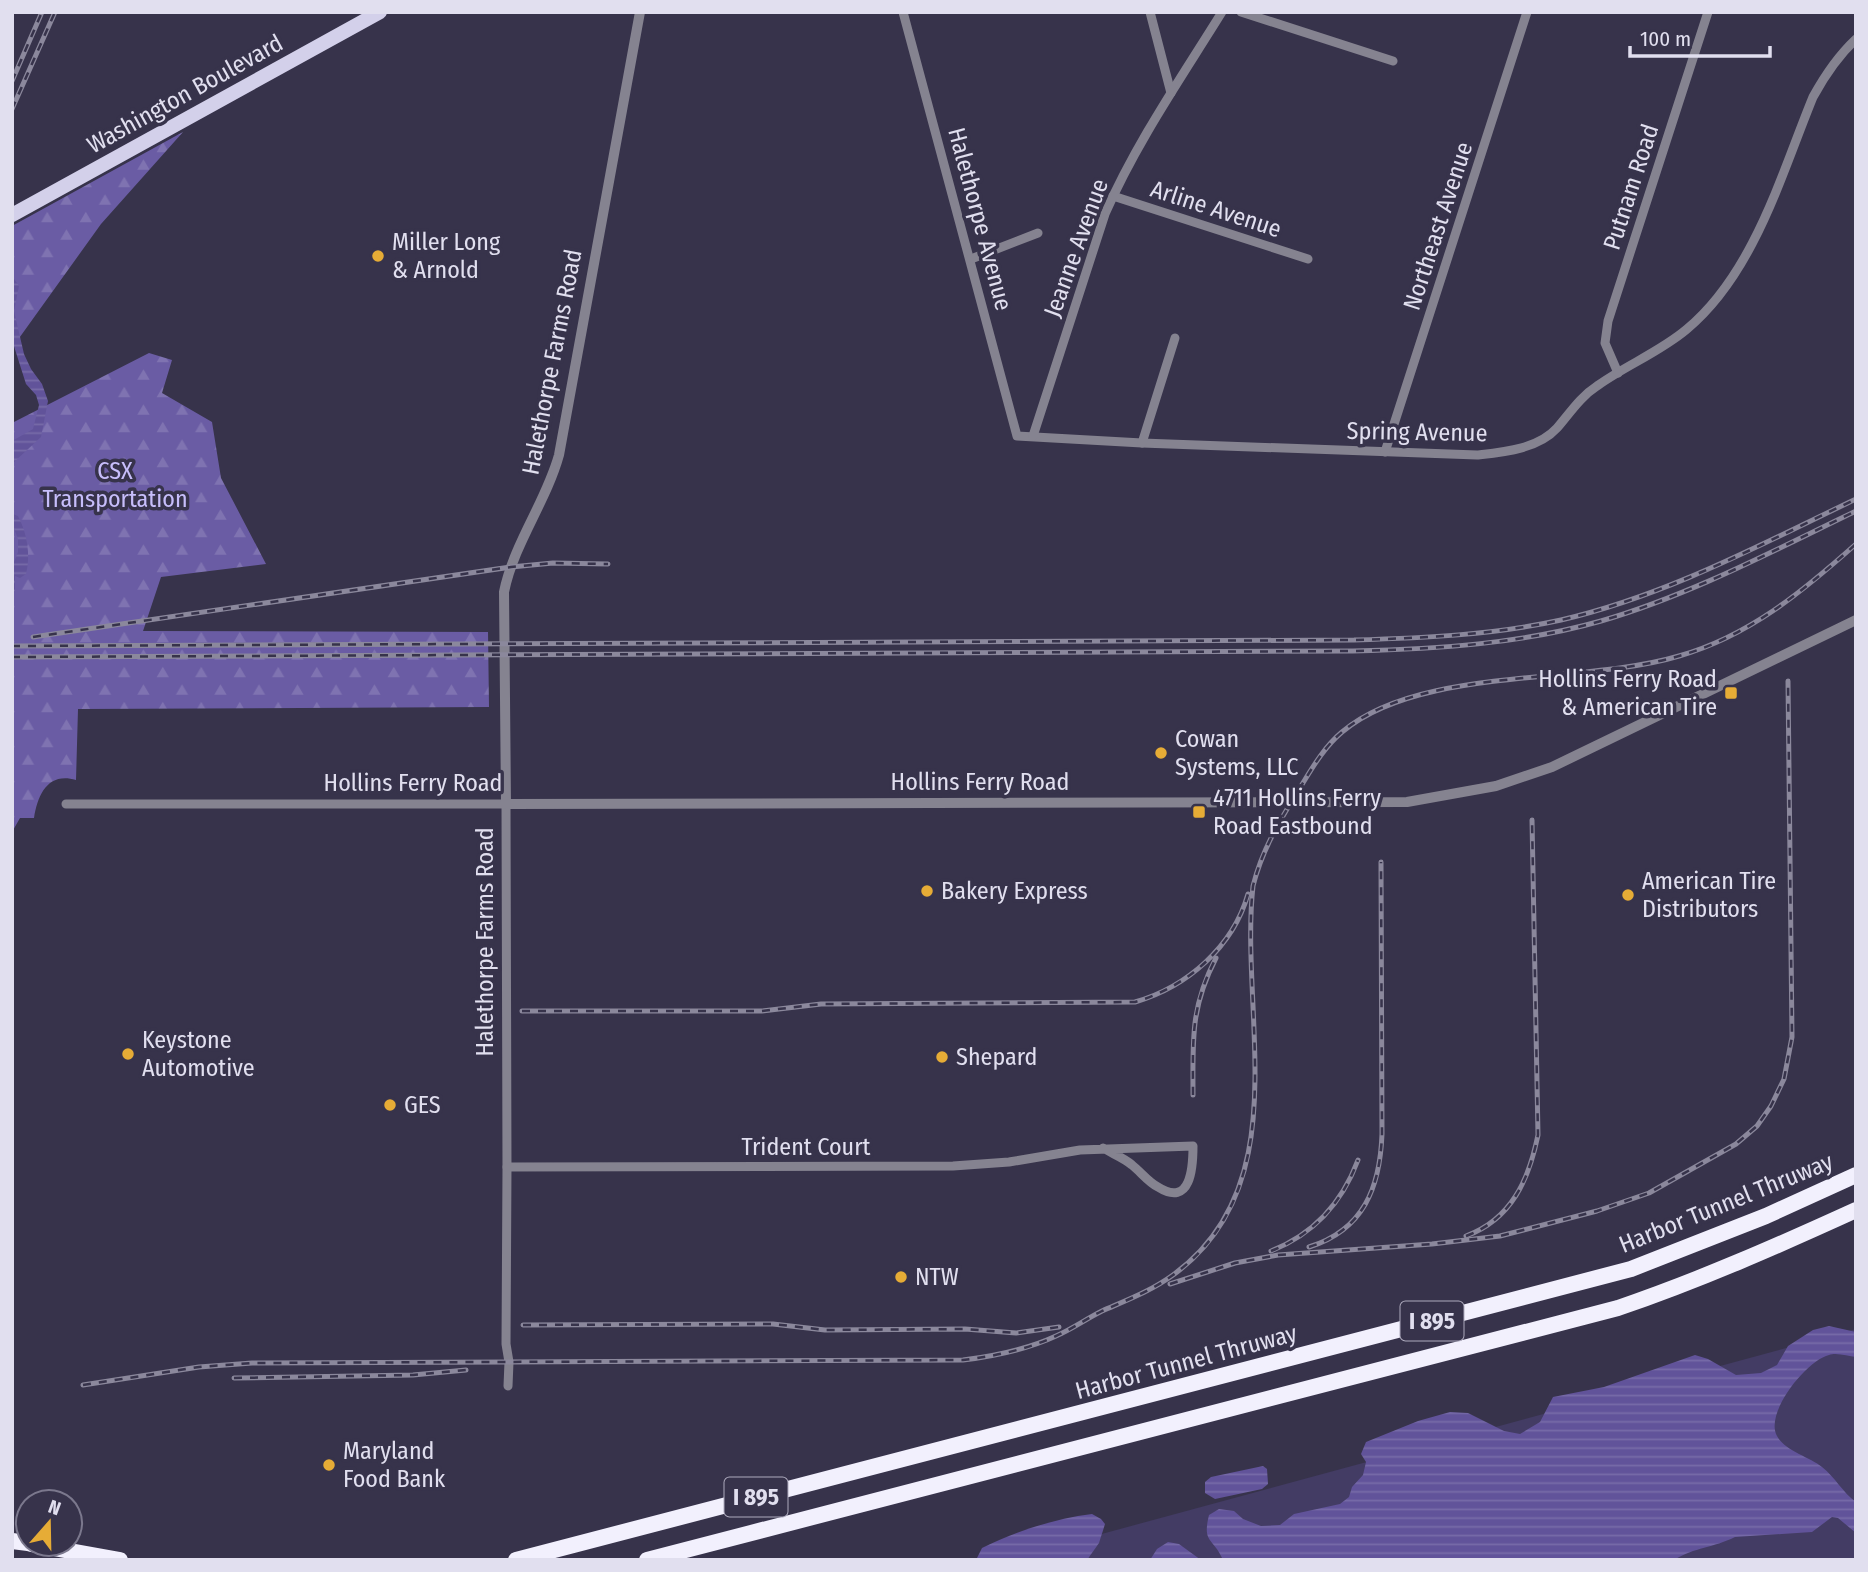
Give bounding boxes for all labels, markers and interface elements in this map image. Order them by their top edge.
scale bar [1630,14,1770,58]
text: 100 m [1640,26,1691,52]
street label: Washington Boulevard [82,29,288,159]
street label: Putnam Road [1598,121,1664,253]
street label: Halethorpe Avenue [942,125,1018,313]
street label: Northeast Avenue [1398,138,1478,314]
street label: Jeanne Avenue [1038,175,1114,321]
street label: Arline Avenue [1147,175,1285,243]
place label: Miller Long & Arnold [392,228,501,284]
street label: Halethorpe Farms Road [516,247,588,477]
marker: Miller Long & Arnold [370,248,386,264]
street label: Spring Avenue [1346,417,1488,447]
park label: CSX Transportation [42,457,188,513]
place label: Hollins Ferry Road & American Tire [1538,665,1717,721]
marker: Hollins Ferry Road & American Tire [1723,685,1739,701]
place label: Cowan Systems, LLC [1175,725,1299,781]
marker: Cowan Systems, LLC [1153,745,1169,761]
street label: Hollins Ferry Road [891,768,1069,796]
street label: Hollins Ferry Road [324,769,502,797]
place label: 4711 Hollins Ferry Road Eastbound [1213,784,1381,840]
marker: 4711 Hollins Ferry Road Eastbound [1191,804,1207,820]
street label: Halethorpe Farms Road [471,827,499,1057]
place label: American Tire Distributors [1642,867,1776,923]
place label: Bakery Express [941,877,1088,905]
marker: Bakery Express [919,883,935,899]
marker: American Tire Distributors [1620,887,1636,903]
place label: Keystone Automotive [142,1026,255,1082]
place label: Shepard [956,1043,1037,1071]
marker: Keystone Automotive [120,1046,136,1062]
marker: Shepard [934,1049,950,1065]
place label: GES [404,1091,441,1119]
marker: GES [382,1097,398,1113]
street label: Trident Court [742,1133,871,1161]
street label: Harbor Tunnel Thruway [1615,1147,1837,1259]
place label: NTW [915,1263,959,1291]
marker: NTW [893,1269,909,1285]
road number: I 895 [1400,1302,1464,1340]
street label: Harbor Tunnel Thruway [1072,1319,1300,1405]
place label: Maryland Food Bank [343,1437,446,1493]
marker: Maryland Food Bank [321,1457,337,1473]
road number: I 895 [724,1478,788,1516]
north arrow [14,1488,84,1558]
text: N [45,1495,64,1520]

